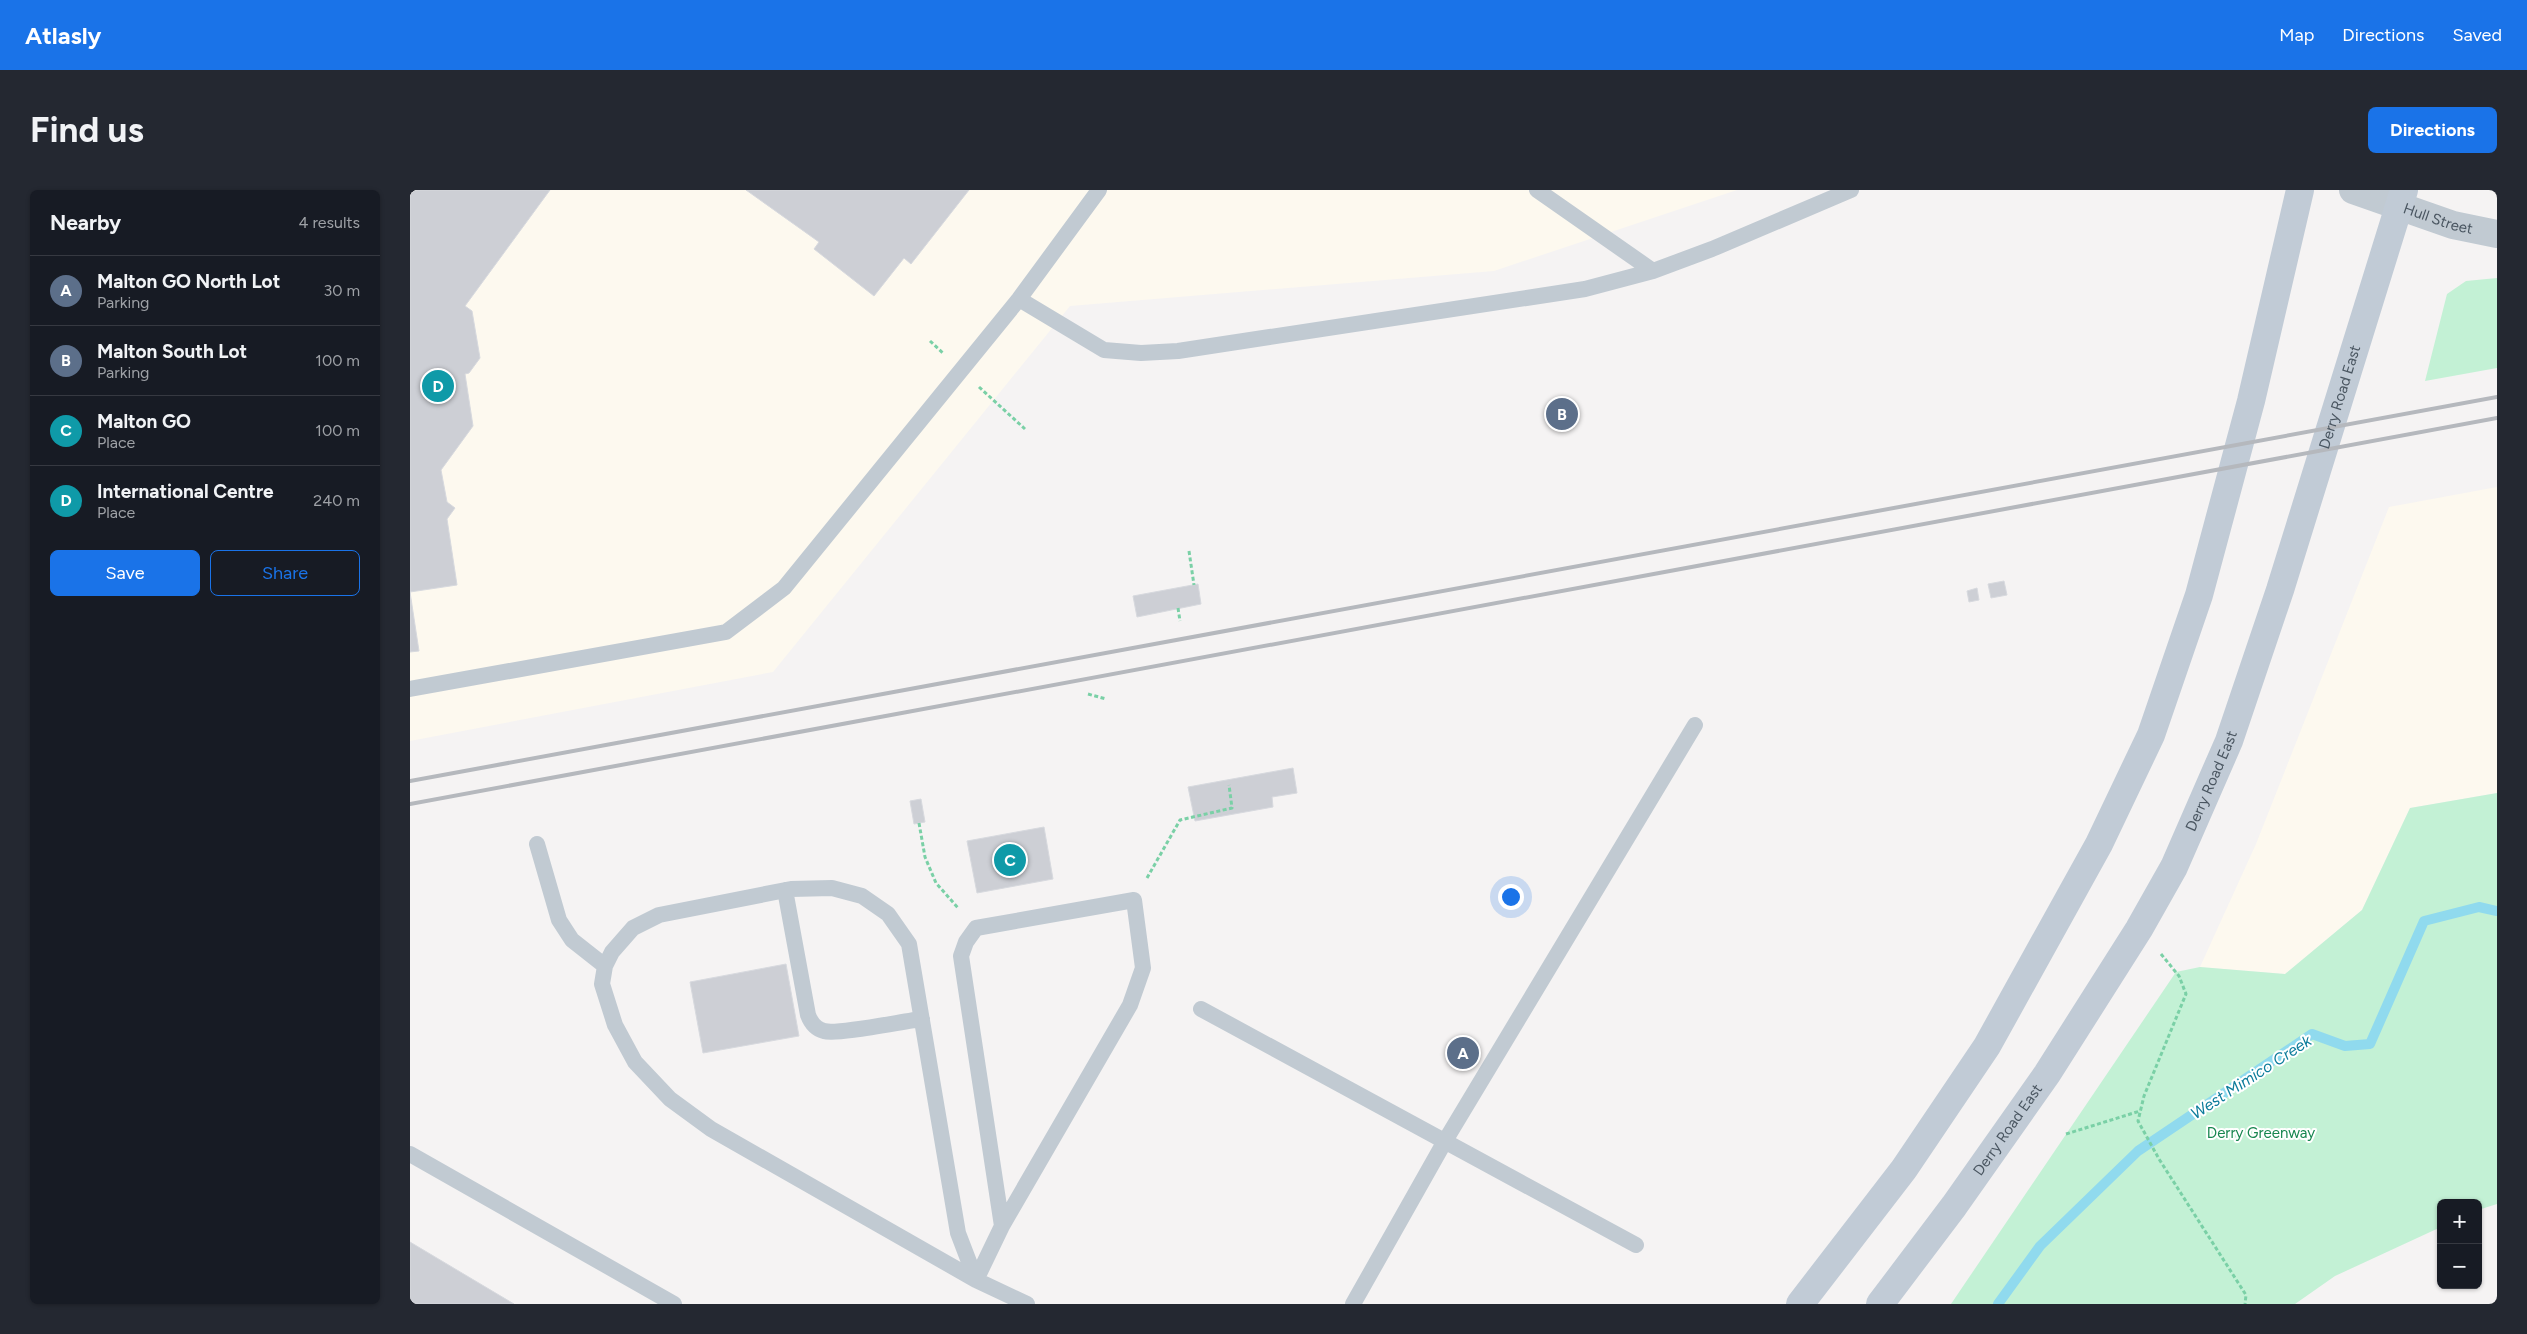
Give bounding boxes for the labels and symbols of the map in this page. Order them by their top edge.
street label: Hull Street [2401,199,2475,238]
street label: Derry Road East [2315,343,2364,451]
pin: D [422,367,454,405]
pin: B [1546,395,1578,433]
street label: Derry Road East [2182,728,2241,834]
pin: C [994,841,1026,879]
your location [1498,884,1524,910]
water label: West Mimico Creek [2187,1030,2316,1123]
pin: A [1447,1034,1479,1072]
street label: Derry Road East [1969,1080,2046,1179]
park label: Derry Greenway [2207,1124,2315,1142]

